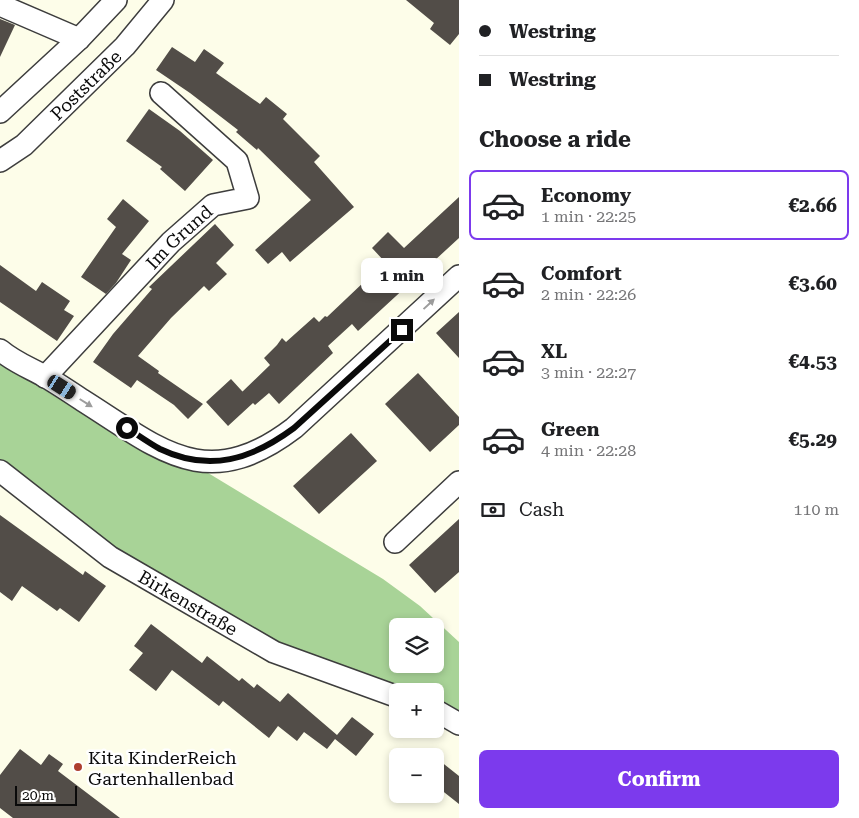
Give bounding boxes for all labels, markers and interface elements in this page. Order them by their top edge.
text: Westring [509,20,596,43]
street label: Poststraße [46,45,125,124]
text: Westring [509,68,596,91]
text: Choose a ride [479,127,631,152]
icon: car [481,183,526,228]
text: Economy [541,184,631,207]
text: €2.66 [788,194,837,217]
street label: Im Grund [141,200,217,273]
text: 1 min · 22:25 [541,207,636,226]
callout: 1 min [361,258,443,292]
icon: car [481,261,526,306]
text: Comfort [541,262,622,285]
text: 1 min [380,266,424,285]
text: €3.60 [788,272,837,295]
text: 2 min · 22:26 [541,285,636,304]
one-way arrow [423,298,435,310]
route end [391,319,413,341]
icon: car [481,339,526,384]
text: XL [541,340,567,363]
text: €4.53 [788,350,837,373]
text: 3 min · 22:27 [541,363,636,382]
car [45,373,78,401]
one-way arrow [80,398,93,407]
route start [116,417,138,439]
icon: car [481,417,526,462]
text: Green [541,418,599,441]
text: €5.29 [788,428,837,451]
text: 4 min · 22:28 [541,441,636,460]
icon: cash [479,496,507,524]
text: Cash [519,498,564,521]
text: 110 m [793,500,839,519]
street label: Birkenstraße [135,565,242,639]
map controls [389,618,444,803]
button: layers [389,618,444,673]
button: + [389,683,444,738]
place label: Kita KinderReich Gartenhallenbad [88,747,237,789]
button: − [389,748,444,803]
button: Confirm [479,750,839,808]
marker: Kita KinderReich Gartenhallenbad [72,761,84,773]
scale bar [15,783,78,806]
text: 20 m [22,787,54,803]

